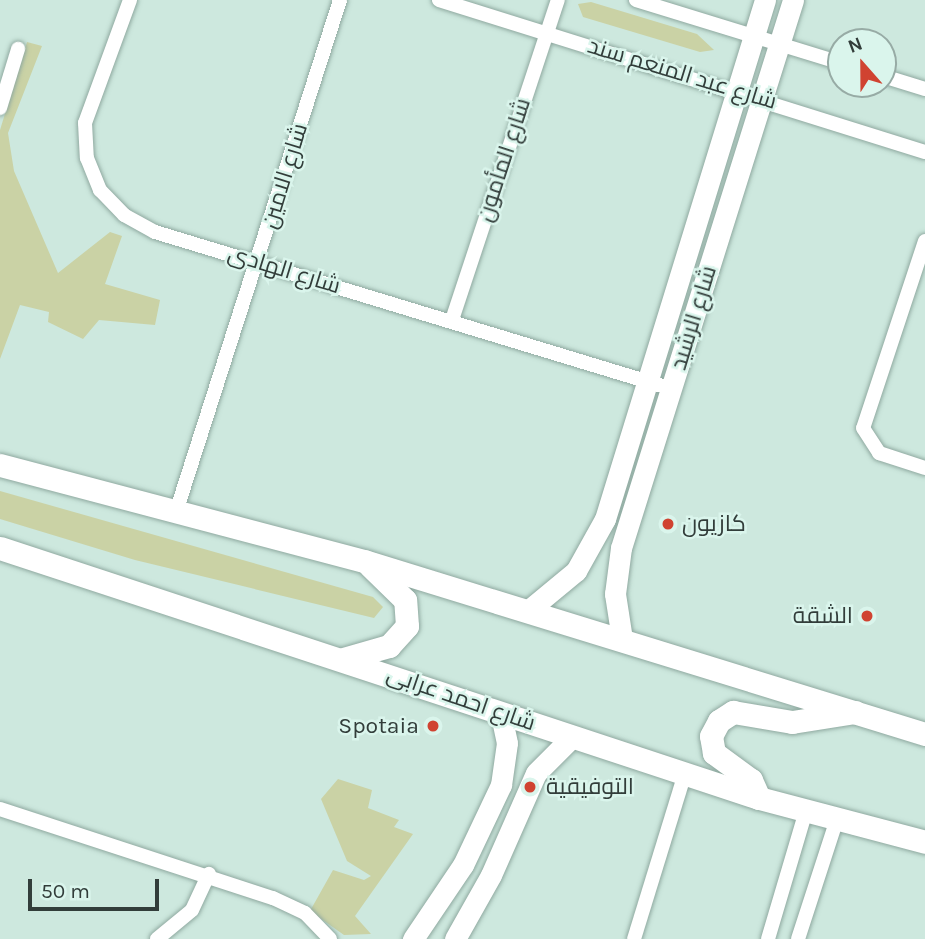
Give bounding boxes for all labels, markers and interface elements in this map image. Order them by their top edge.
north arrow [827,28,897,98]
street label: شارع عبد المنعم سند [584,32,780,116]
text: N [845,33,865,58]
street label: شارع المأمون [471,95,537,225]
street label: شارع الامين [256,120,314,232]
street label: شارع الهادى [224,240,344,300]
street label: شارع الرشيد [665,263,723,373]
place label: كازيون [682,510,746,538]
marker: كازيون [660,516,676,532]
place label: الشقة [793,602,853,630]
marker: الشقة [859,608,875,624]
street label: شارع احمد عرابى [383,661,539,737]
place label: Spotaia [338,712,419,740]
marker: Spotaia [425,718,441,734]
place label: التوفيقية [546,773,634,801]
marker: التوفيقية [520,777,540,797]
scale bar [32,866,163,910]
text: 50 m [41,879,90,903]

